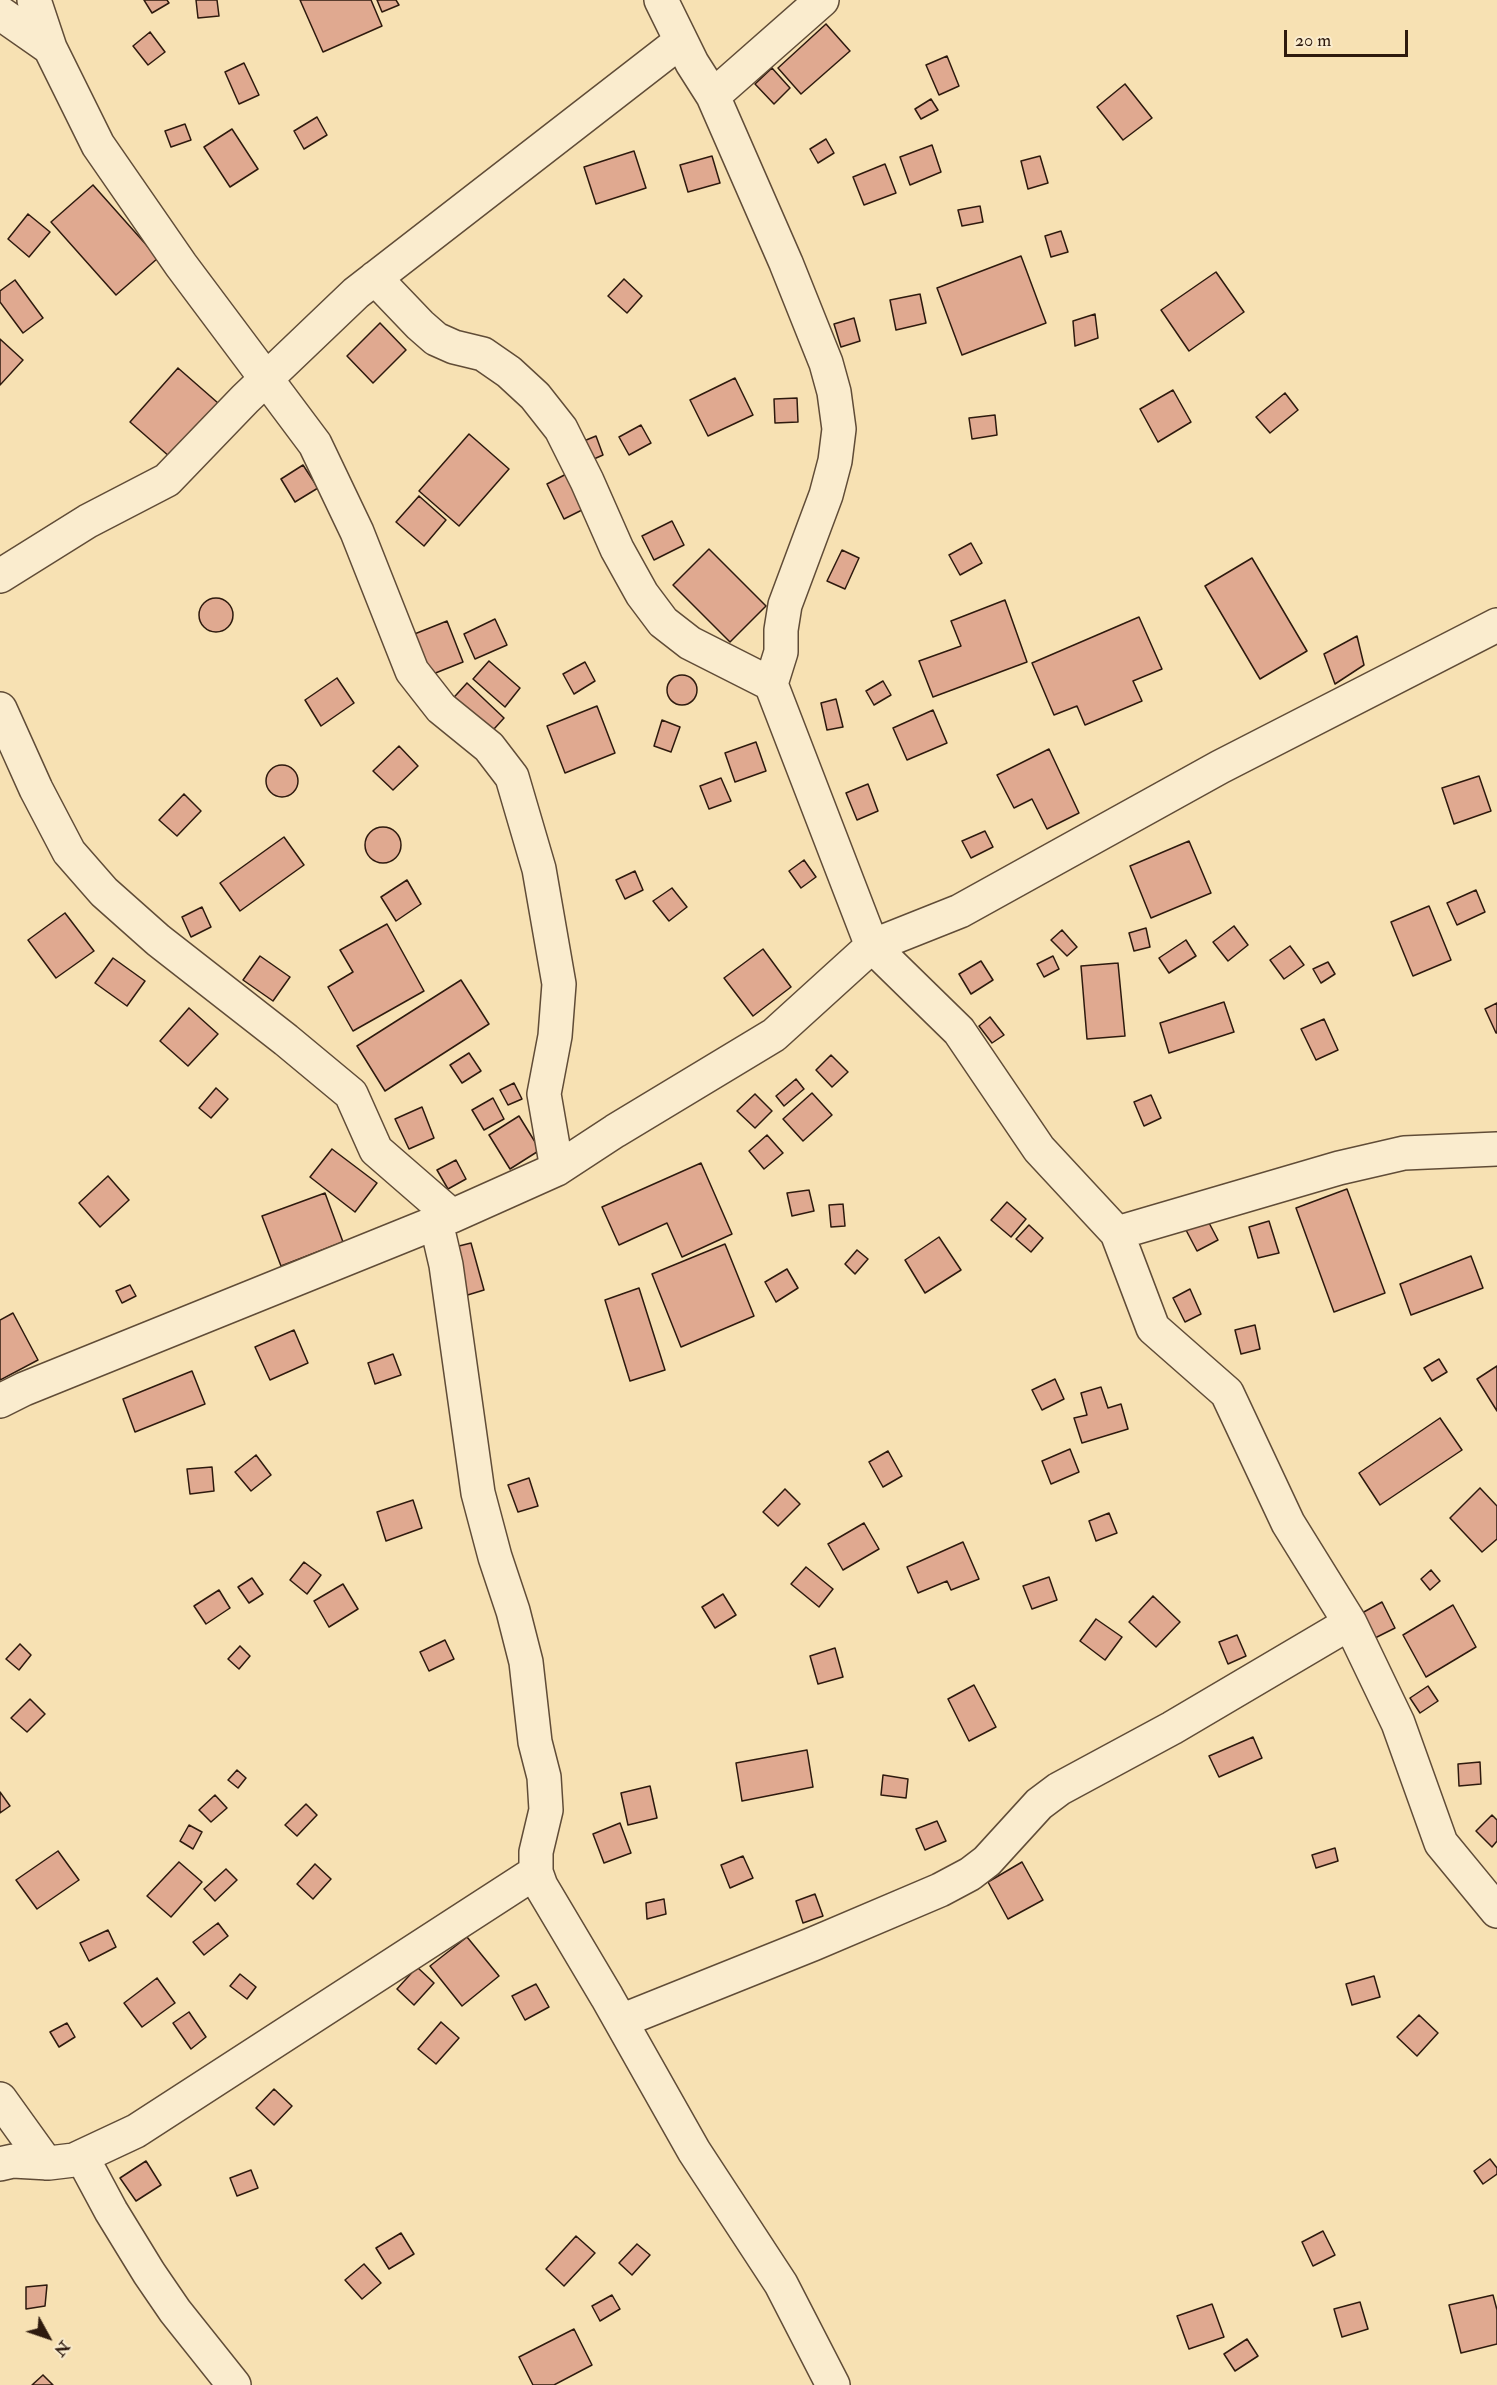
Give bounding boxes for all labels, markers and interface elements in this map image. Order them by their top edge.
scale bar [1287,18,1412,56]
text: 20 m [1295,29,1331,52]
north arrow [18,2307,78,2367]
text: N [50,2337,74,2360]

